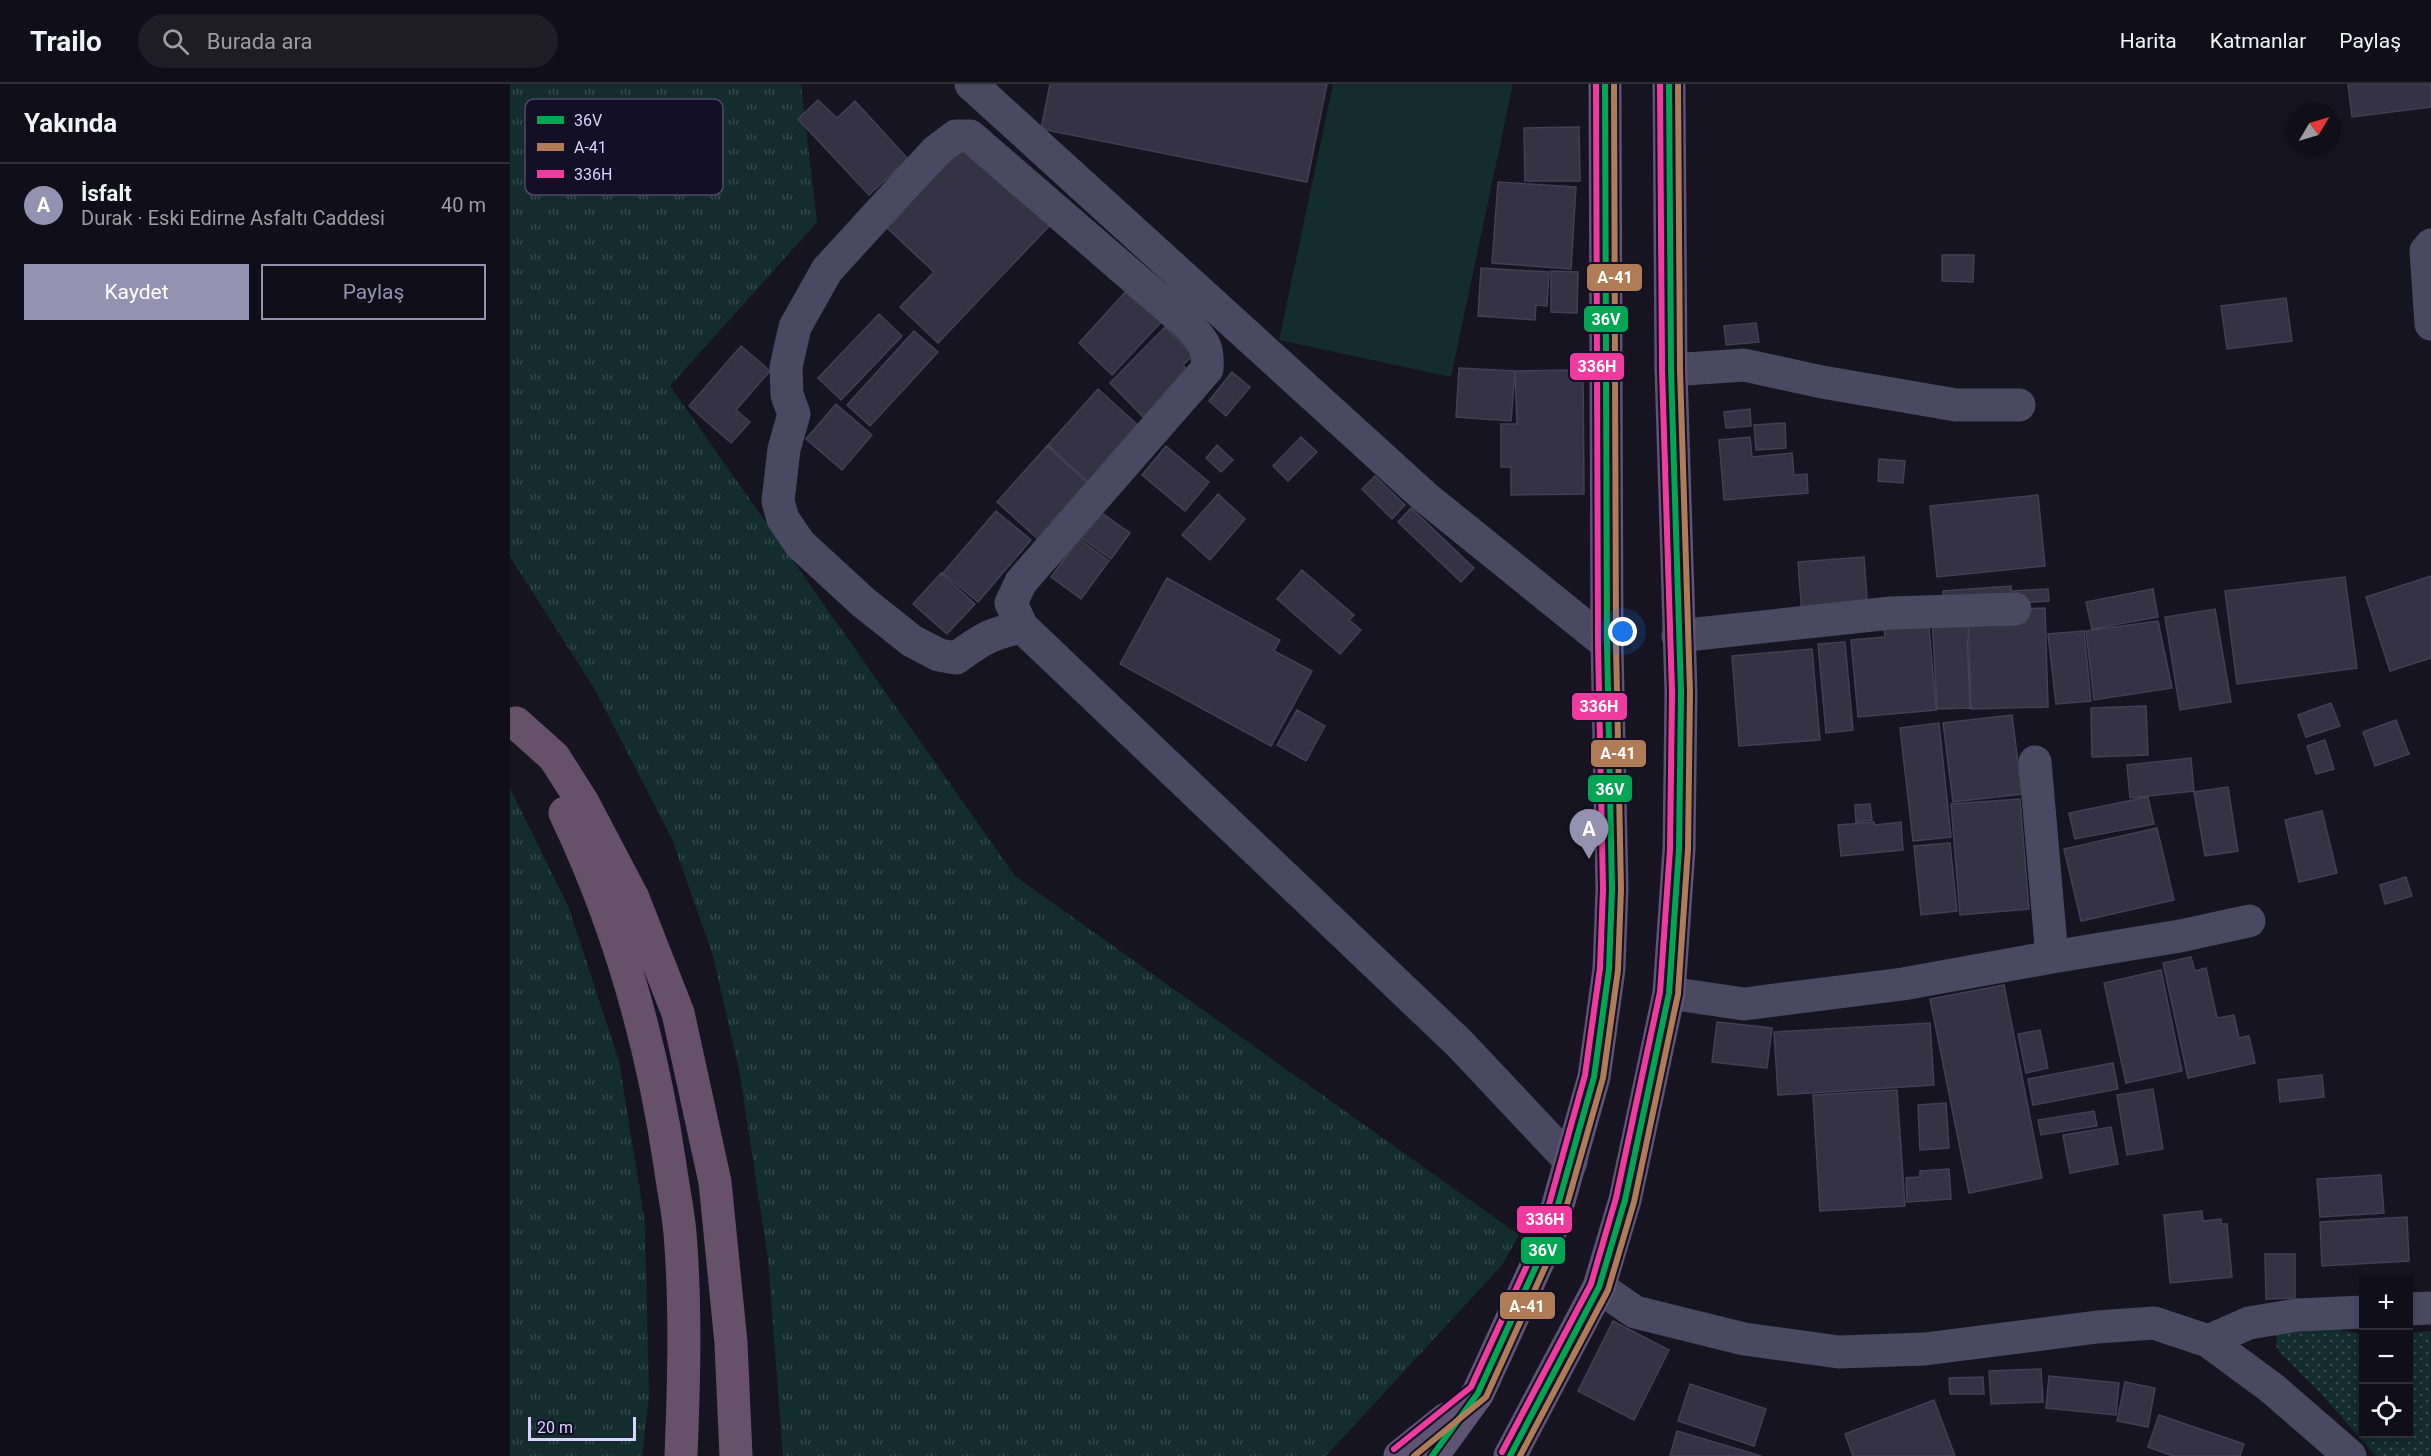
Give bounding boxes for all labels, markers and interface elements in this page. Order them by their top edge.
search box [138,14,558,68]
text: Trailo [30,25,102,58]
icon: search [159,25,192,58]
text: Burada ara [207,29,312,54]
text: Harita [2120,29,2177,53]
text: Katmanlar [2210,29,2306,53]
text: Paylaş [2339,29,2401,53]
legend [525,99,723,195]
north arrow [2287,102,2341,156]
text: Yakında [24,108,117,138]
text: 36V [574,111,602,130]
text: A-41 [574,138,607,157]
text: 336H [574,165,612,184]
text: İsfalt [81,181,132,206]
text: A [37,193,50,217]
text: 40 m [441,193,486,217]
text: Durak · Eski Edirne Asfaltı Caddesi [81,206,385,230]
line badge: A-41 [1586,263,1643,292]
button: Kaydet [24,264,249,320]
button: Paylaş [261,264,486,320]
text: A-41 [1597,268,1633,287]
line badge: 36V [1583,305,1629,333]
text: 36V [1592,310,1621,329]
line badge: 336H [1569,352,1625,381]
text: 336H [1578,357,1616,376]
your location [1608,617,1637,646]
line badge: 336H [1571,692,1628,721]
text: 336H [1580,697,1618,716]
line badge: A-41 [1590,739,1647,768]
text: A-41 [1600,744,1636,763]
line badge: 36V [1587,774,1633,803]
text: 36V [1596,780,1625,799]
pin: A [1570,810,1608,859]
line badge: 336H [1516,1205,1573,1234]
text: 336H [1526,1210,1564,1229]
line badge: 36V [1520,1236,1566,1265]
text: 36V [1529,1241,1558,1260]
map controls [2359,1276,2413,1438]
button: + [2359,1276,2413,1330]
line badge: A-41 [1499,1291,1556,1320]
text: A-41 [1509,1297,1545,1316]
button: − [2359,1330,2413,1384]
button: locate [2359,1384,2413,1438]
scale bar [528,1414,636,1442]
text: 20 m [537,1418,573,1437]

